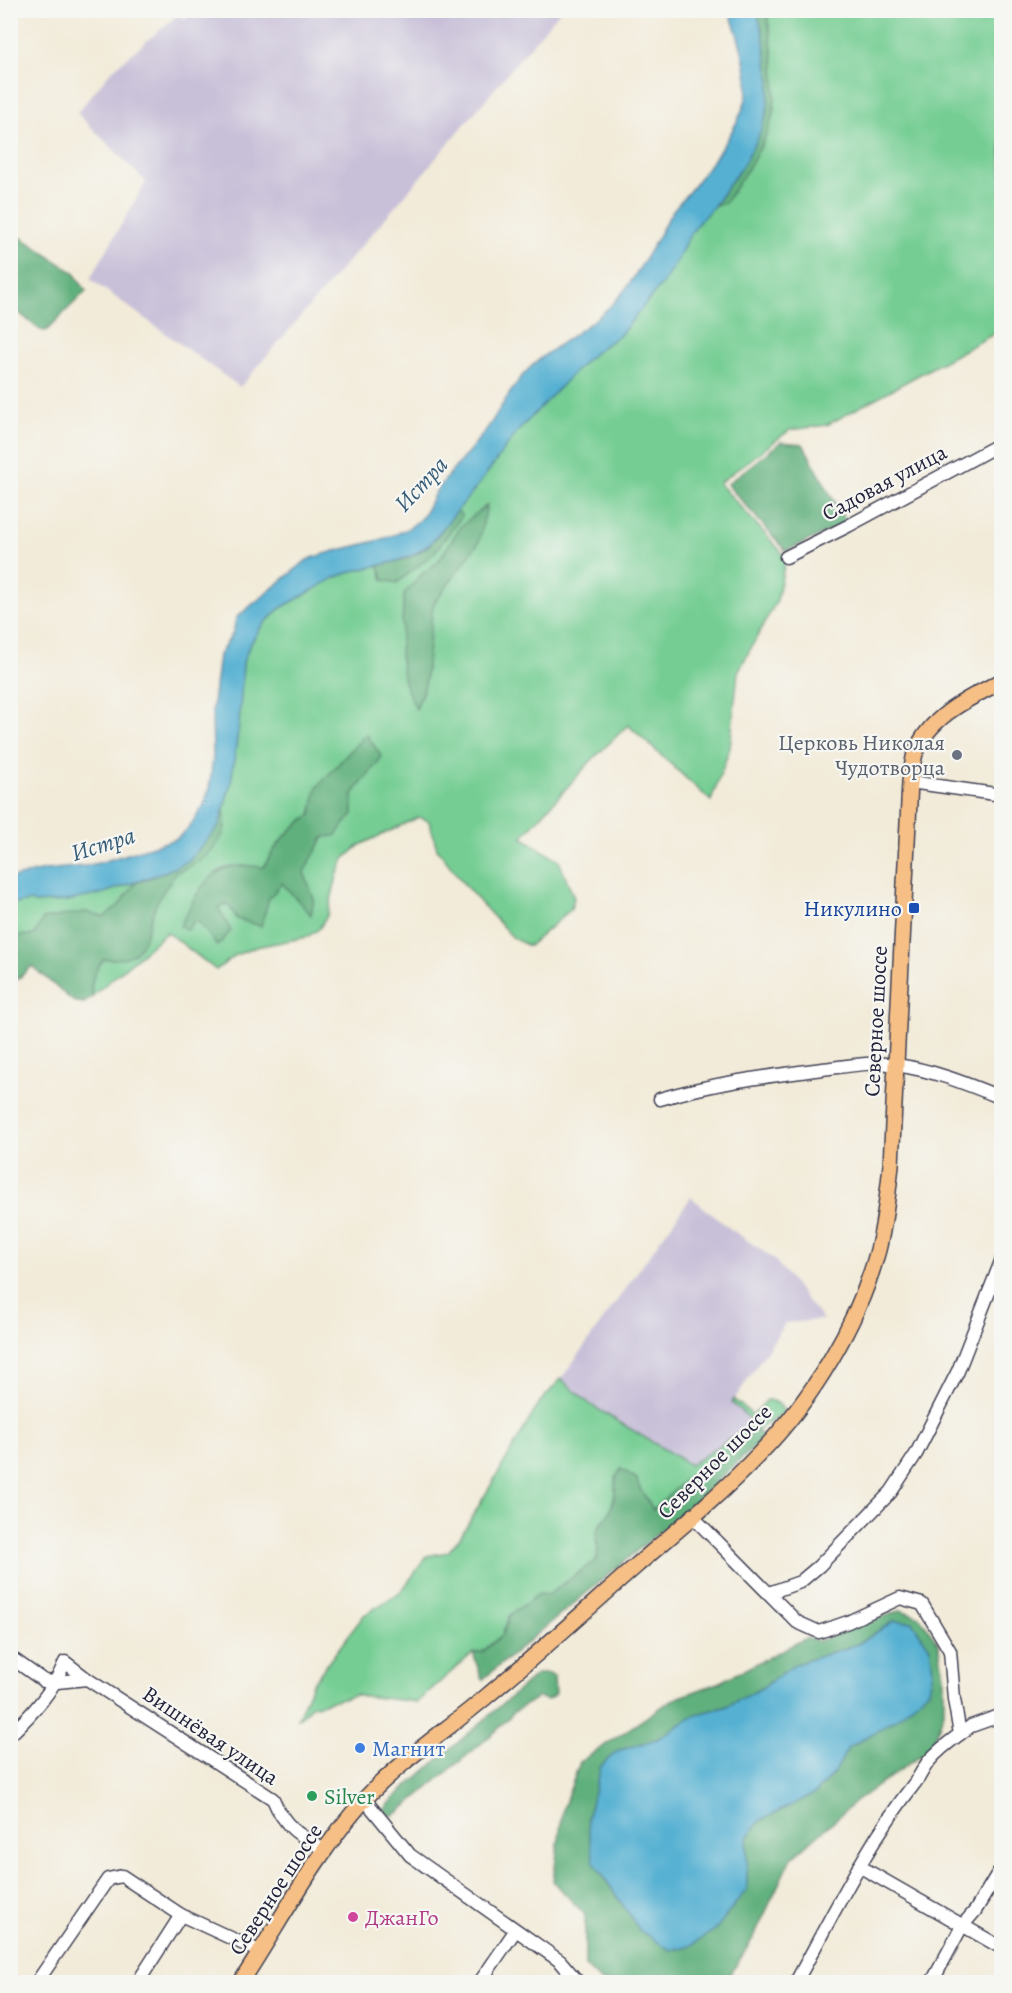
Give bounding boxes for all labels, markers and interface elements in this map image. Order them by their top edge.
street label: Садовая улица [817,437,953,528]
water label: Истра [387,449,455,519]
place label: Церковь Николая Чудотворца [778,728,946,783]
marker: Церковь Николая Чудотворца [950,748,964,762]
water label: Истра [67,819,139,869]
place label: Никулино [804,894,902,924]
marker: Никулино [907,901,921,915]
street label: Северное шоссе [857,945,895,1097]
street label: Северное шоссе [651,1398,779,1526]
street label: Вишнёвая улица [136,1679,285,1793]
place label: Магнит [372,1734,445,1764]
marker: Магнит [353,1741,367,1755]
place label: Silver [324,1782,375,1812]
marker: Silver [305,1789,319,1803]
street label: Северное шоссе [222,1818,330,1961]
place label: ДжанГо [365,1903,439,1933]
marker: ДжанГо [346,1910,360,1924]

